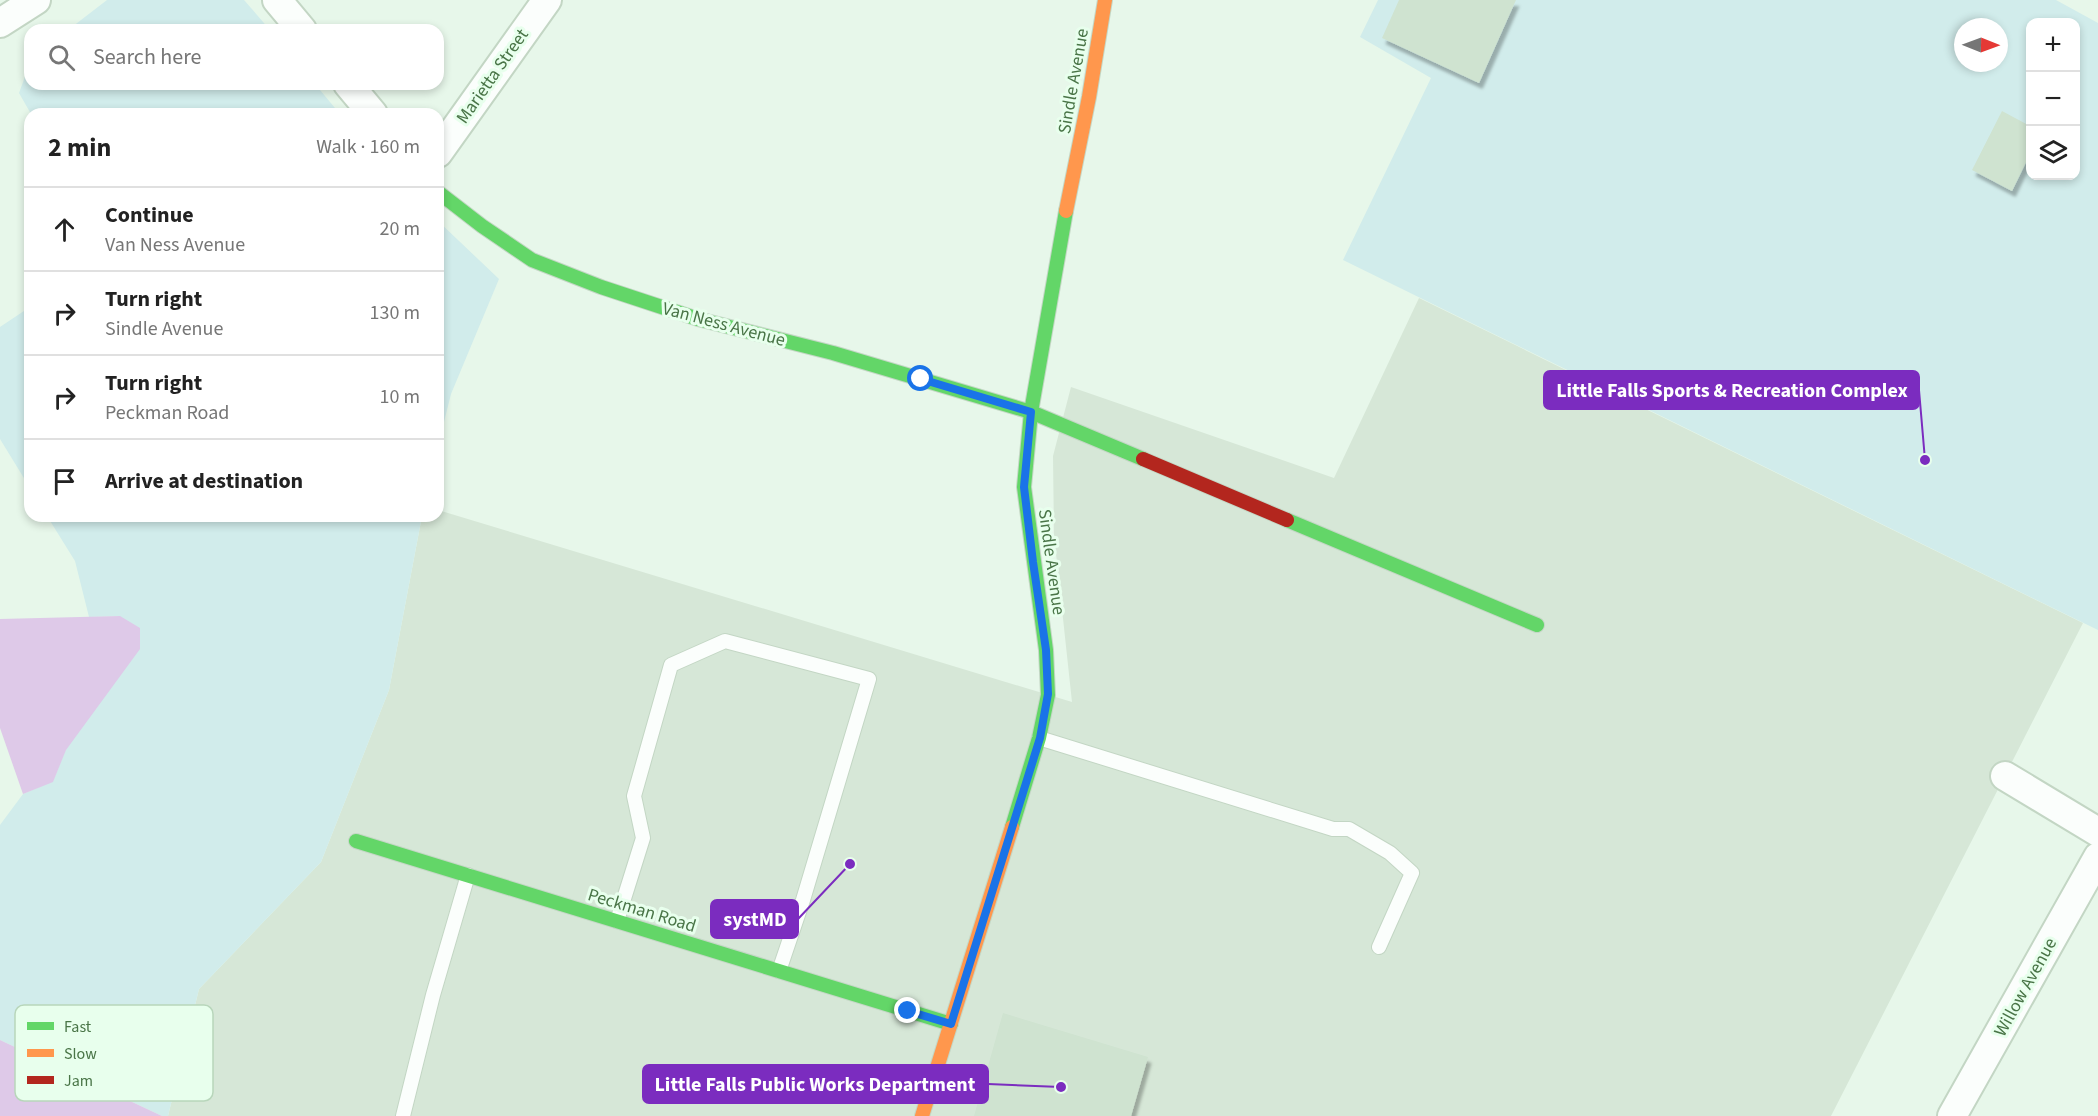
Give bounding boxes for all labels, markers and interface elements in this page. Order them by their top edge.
north arrow [1954,18,2008,72]
map controls [2026,18,2080,180]
button: + [2026,18,2080,72]
search box [24,24,444,90]
street label: Marietta Street [450,24,534,129]
street label: Sindle Avenue [1052,26,1095,136]
icon: search [45,41,78,74]
text: Search here [93,41,201,73]
button: − [2026,72,2080,126]
button: layers [2026,126,2080,180]
text: 2 min [48,129,111,166]
text: Walk · 160 m [316,133,420,161]
text: Continue [105,199,194,231]
icon: ahead [48,213,81,246]
text: 20 m [380,215,420,243]
text: Van Ness Avenue [105,231,245,259]
text: Turn right [105,283,202,315]
street label: Van Ness Avenue [660,296,788,353]
icon: right [48,297,81,330]
text: 130 m [370,299,420,327]
text: Sindle Avenue [105,315,223,343]
route start [907,365,933,391]
text: Turn right [105,367,202,399]
callout: Little Falls Sports & Recreation Complex [1544,371,1919,409]
text: Little Falls Sports & Recreation Complex [1556,377,1908,405]
icon: right [48,381,81,414]
text: 10 m [380,383,420,411]
text: Peckman Road [105,399,229,427]
icon: arrive [48,465,81,498]
text: Arrive at destination [105,465,303,497]
street label: Sindle Avenue [1032,508,1071,617]
street label: Peckman Road [585,882,699,939]
callout: systMD [711,900,798,938]
text: systMD [723,906,787,934]
street label: Willow Avenue [1988,933,2063,1041]
route end [894,997,920,1023]
legend [15,1005,213,1101]
text: Fast [64,1016,92,1038]
text: Slow [64,1043,97,1065]
callout: Little Falls Public Works Department [643,1065,988,1103]
text: Jam [64,1070,93,1092]
text: Little Falls Public Works Department [655,1071,976,1099]

